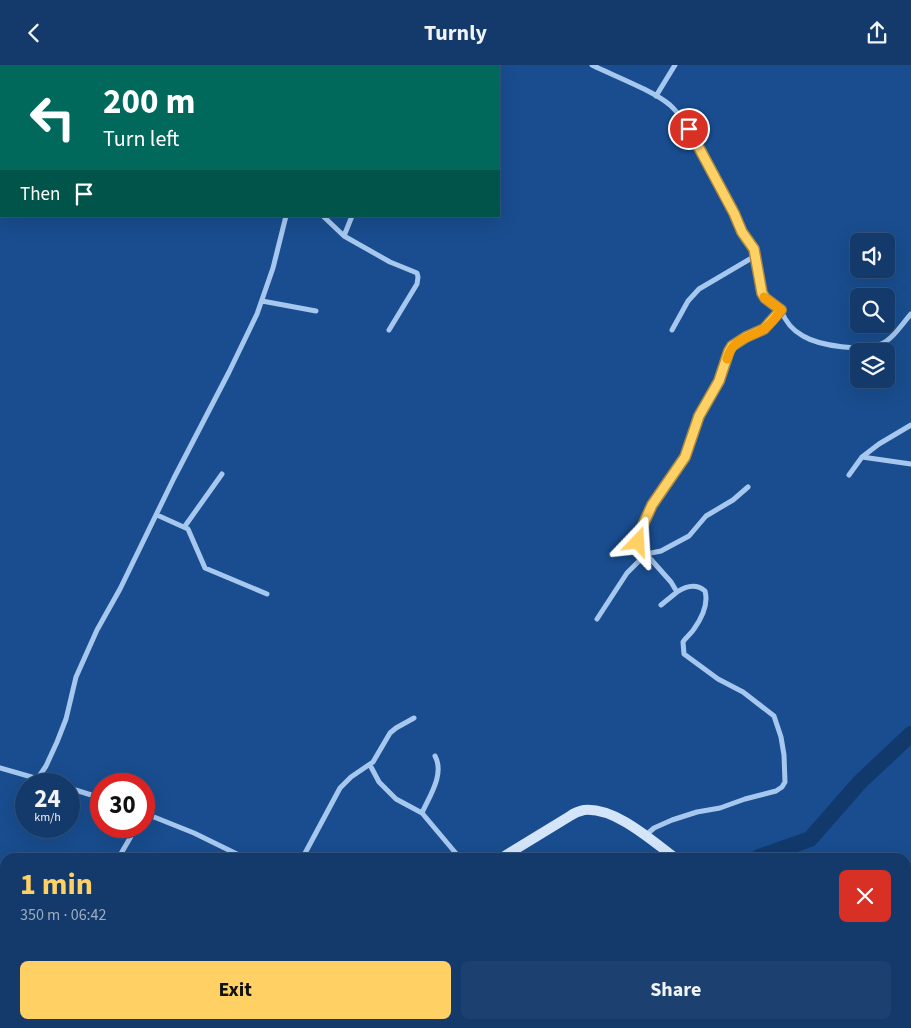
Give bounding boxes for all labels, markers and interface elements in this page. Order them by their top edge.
text: Turnly [424,17,487,49]
icon: back [20,19,48,47]
icon: share [863,19,891,47]
text: 200 m [103,77,195,127]
icon: left [20,85,85,150]
pin [668,108,710,150]
icon: arrive [675,115,703,143]
text: Turn left [103,123,179,155]
icon: arrive [70,180,98,208]
text: Then [20,181,60,208]
map controls [850,233,895,388]
button: sound [850,233,895,278]
button: search [850,288,895,333]
button: layers [850,343,895,388]
position arrow [611,515,663,567]
speed limit sign: 30 [90,773,155,838]
text: 24 [34,781,61,817]
text: km/h [34,809,61,826]
text: 1 min [20,863,93,906]
button: close [839,870,891,922]
text: 350 m · 06:42 [20,904,107,926]
button: Exit [20,961,451,1019]
button: Share [461,961,891,1019]

